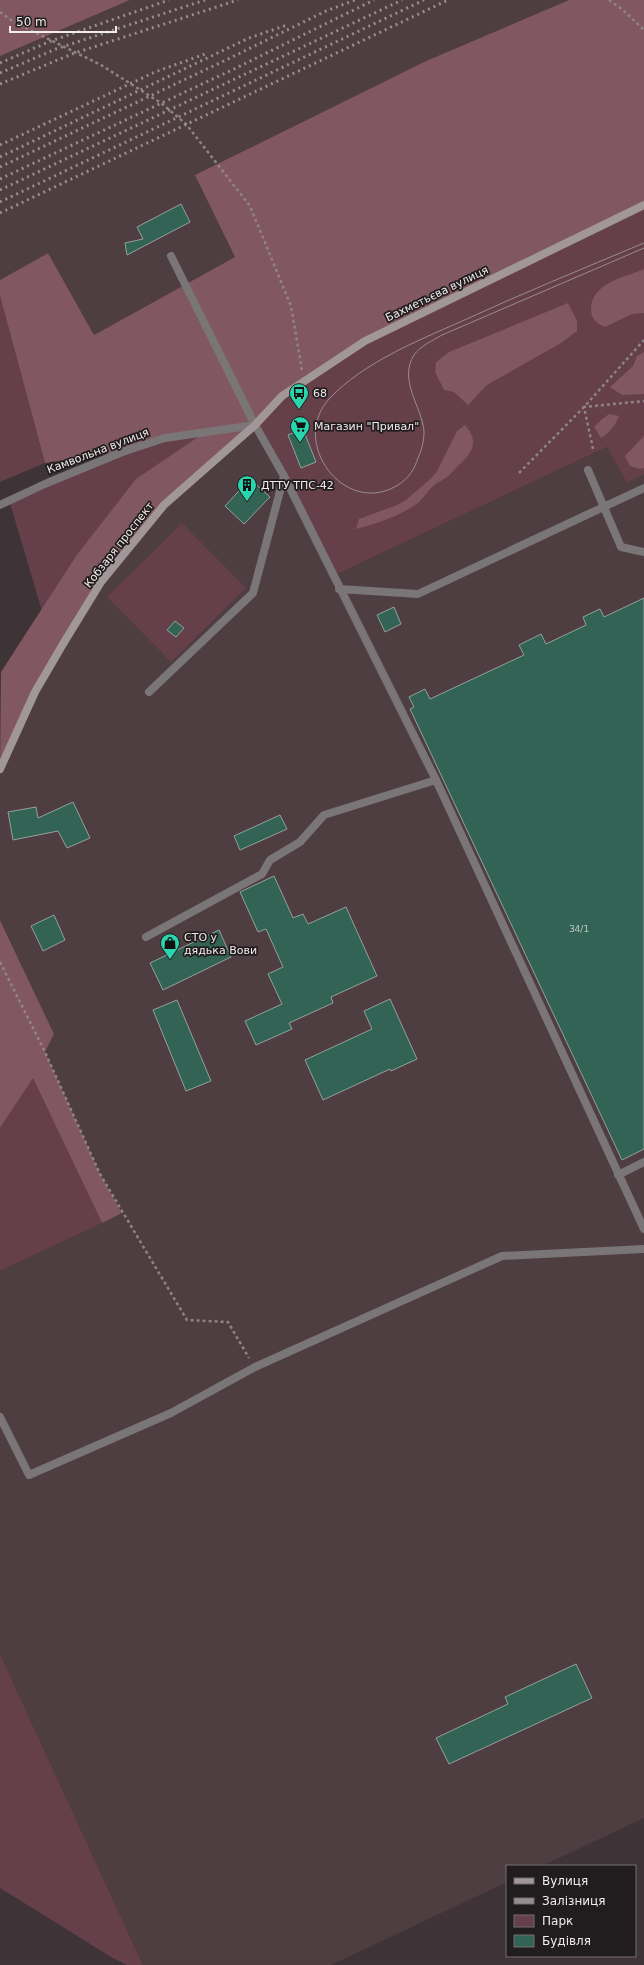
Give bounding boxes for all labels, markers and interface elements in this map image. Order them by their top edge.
scale bar [10,8,116,34]
text: 50 m [16,15,47,29]
street label: Бахметьєва вулиця [383,263,491,325]
bus stop icon: 68 [288,382,310,410]
place label: 68 [313,387,327,400]
supermarket icon: Магазин "Привал" [289,415,311,443]
place label: Магазин "Привал" [314,420,419,433]
street label: Камвольна вулиця [45,426,151,476]
building icon: ДТТУ ТПС-42 [236,474,258,502]
place label: ДТТУ ТПС-42 [261,479,334,492]
street label: Кобзаря проспект [82,499,157,590]
house number: 34/1 [569,924,589,934]
place label: СТО у дядька Вови [184,931,257,957]
shop icon: СТО у дядька Вови [159,932,181,960]
legend [506,1865,636,1957]
text: Вулиця [542,1874,588,1888]
text: Залізниця [542,1894,605,1908]
text: Парк [542,1914,573,1928]
text: Будівля [542,1934,591,1948]

